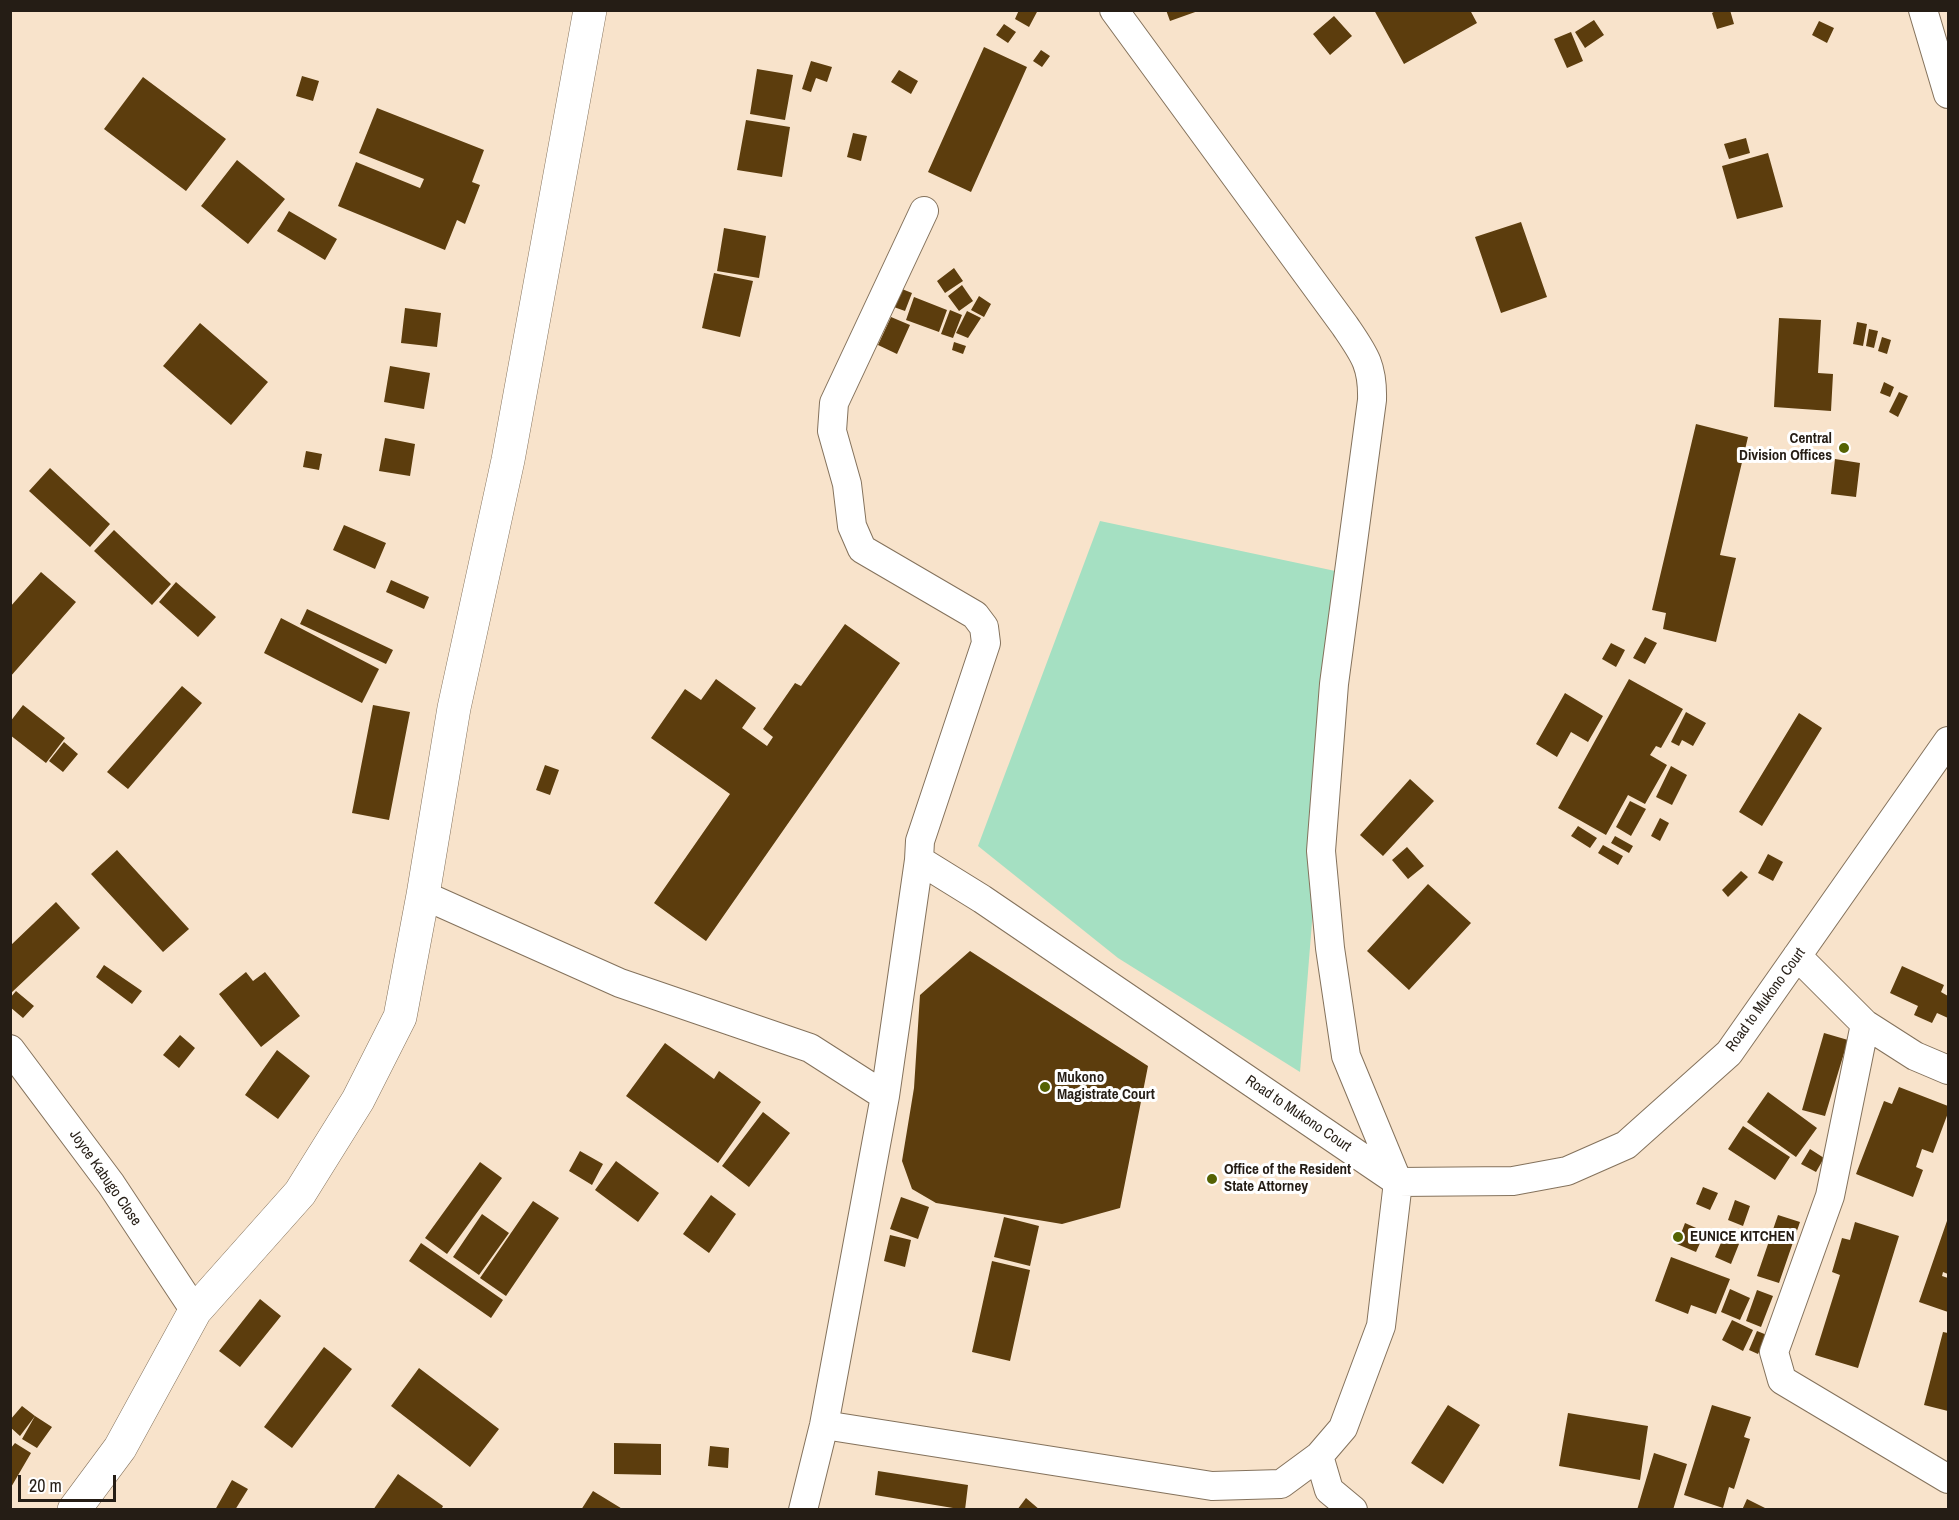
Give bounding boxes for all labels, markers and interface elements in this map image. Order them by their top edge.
place label: Central Division Offices [1739,430,1832,465]
marker: Central Division Offices [1837,441,1851,455]
street label: Road to Mukono Court [1722,945,1810,1055]
place label: Mukono Magistrate Court [1057,1069,1155,1104]
street label: Road to Mukono Court [1242,1072,1354,1156]
marker: Mukono Magistrate Court [1038,1080,1052,1094]
street label: Joyce Kabugo Close [65,1127,145,1229]
place label: Office of the Resident State Attorney [1224,1161,1351,1196]
marker: Office of the Resident State Attorney [1205,1172,1219,1186]
place label: EUNICE KITCHEN [1690,1228,1795,1246]
marker: EUNICE KITCHEN [1671,1230,1685,1244]
scale bar [21,1463,118,1501]
text: 20 m [29,1473,62,1498]

